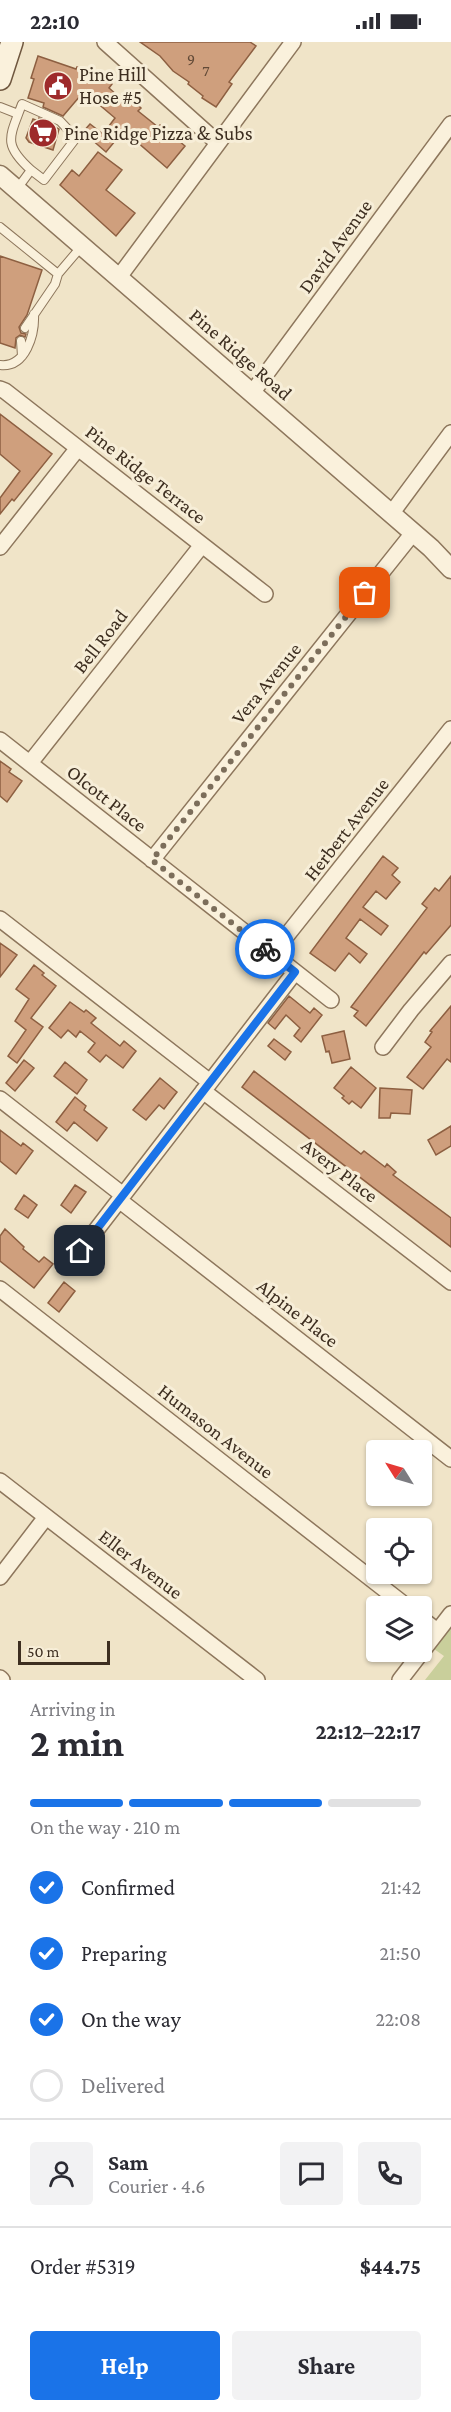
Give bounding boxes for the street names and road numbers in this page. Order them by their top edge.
street label: David Avenue [294,195,376,297]
street label: Pine Ridge Road [185,304,297,405]
street label: Pine Ridge Terrace [81,420,211,529]
street label: Bell Road [68,604,132,677]
street label: Vera Avenue [227,638,306,728]
street label: Olcott Place [63,760,151,836]
street label: Herbert Avenue [299,773,393,885]
street label: Avery Place [297,1133,383,1207]
street label: Alpine Place [252,1274,343,1352]
street label: Humason Avenue [154,1379,278,1483]
street label: Eller Avenue [95,1525,187,1604]

